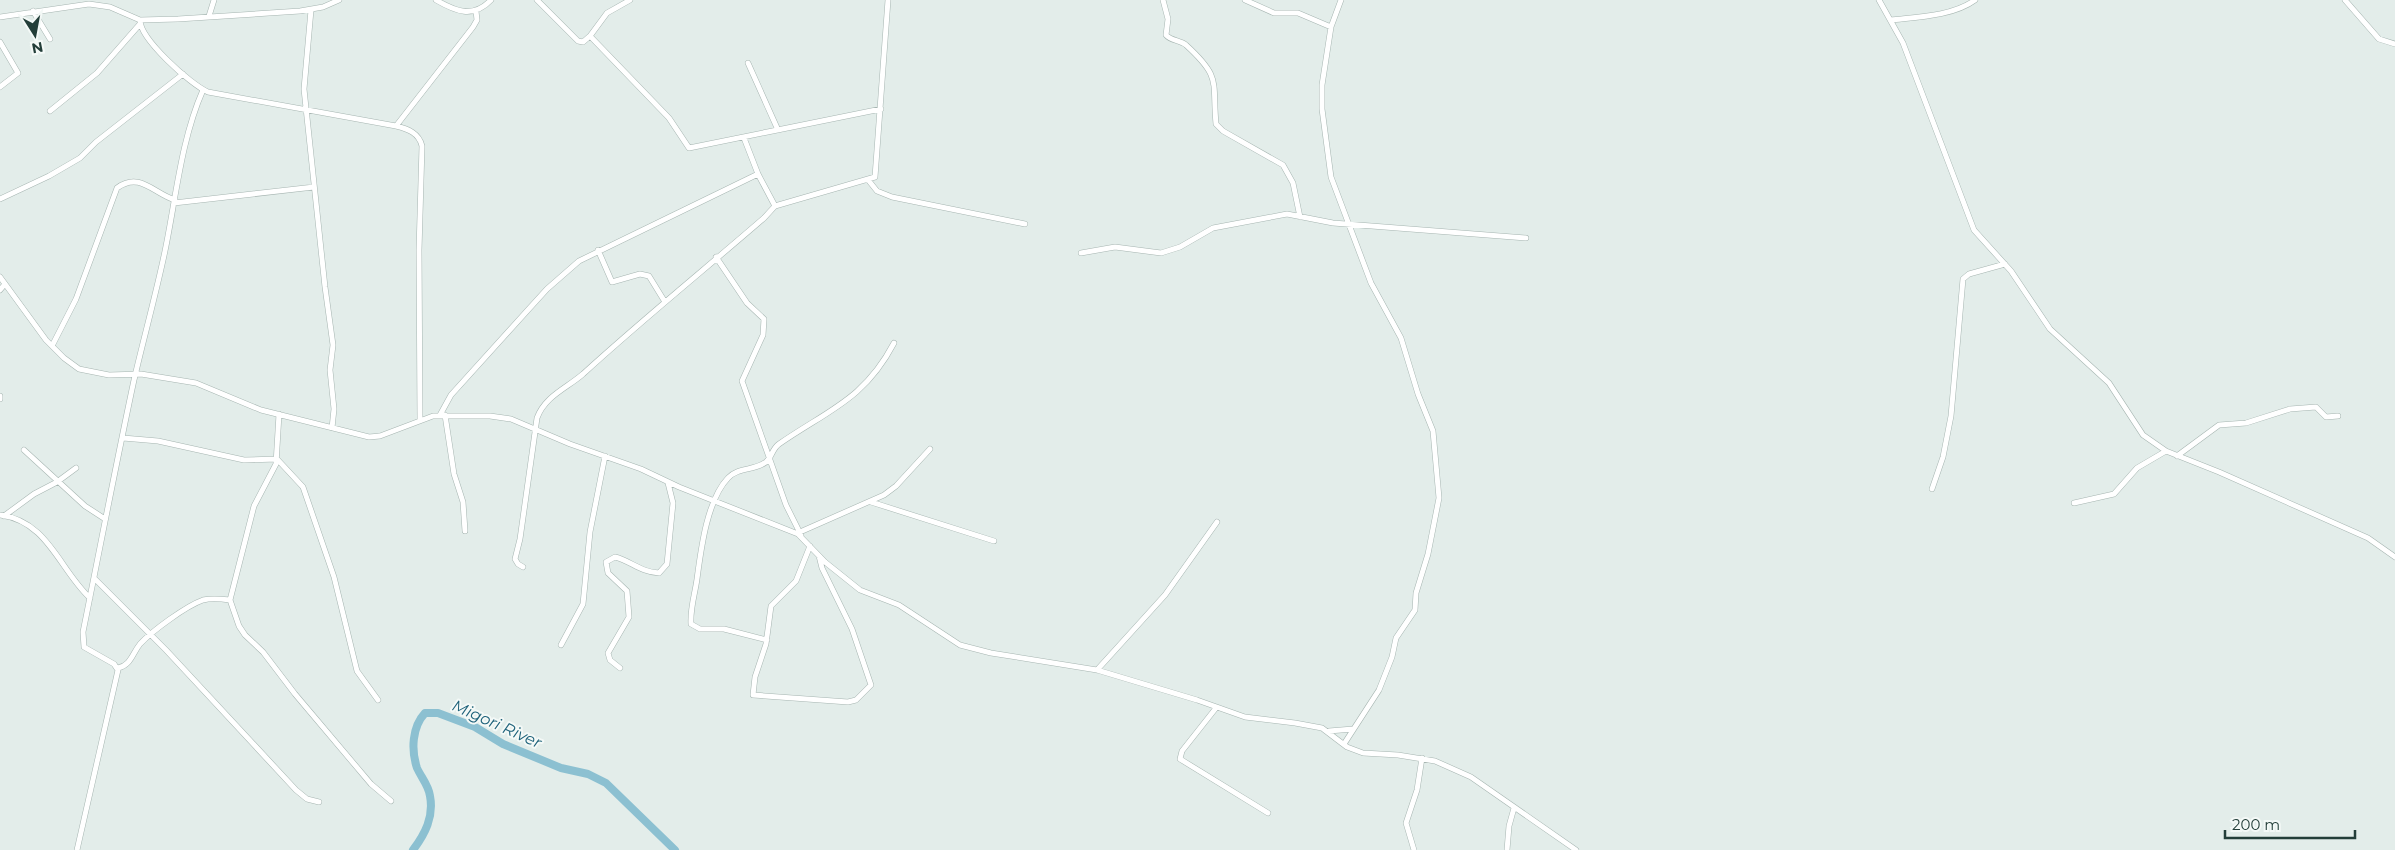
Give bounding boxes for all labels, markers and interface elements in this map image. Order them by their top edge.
north arrow [10,10,60,60]
text: N [30,38,45,58]
water label: Migori River [449,696,545,752]
scale bar [2225,808,2355,840]
text: 200 m [2232,815,2280,834]

